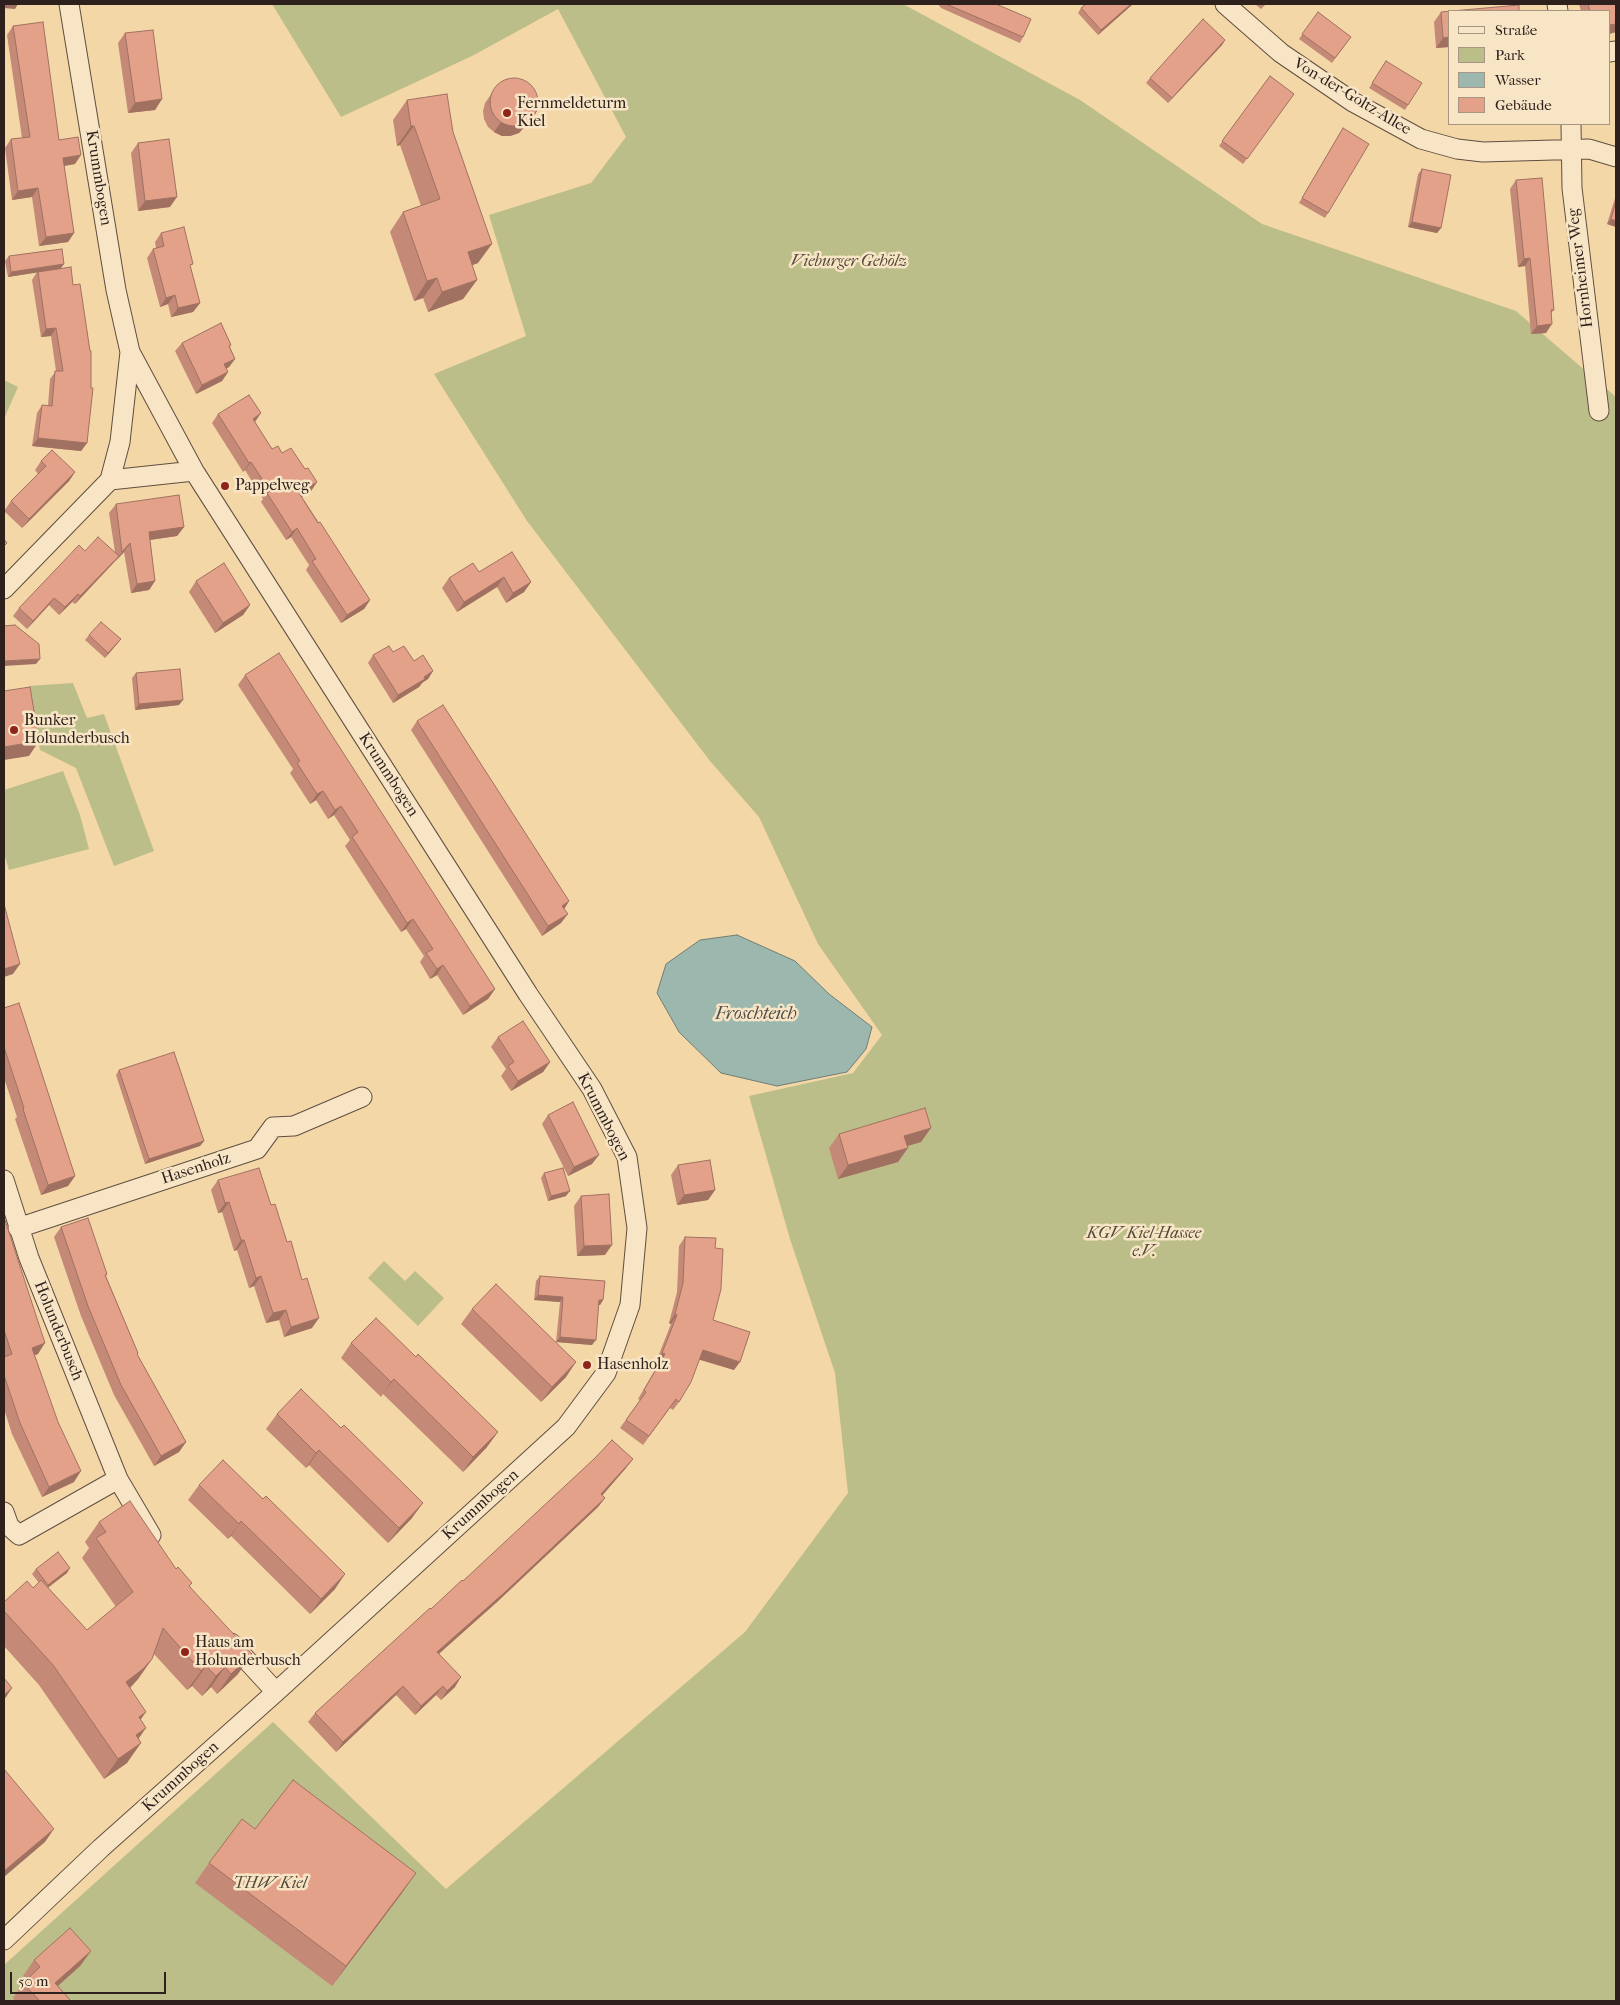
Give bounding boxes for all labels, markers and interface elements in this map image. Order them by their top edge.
legend [1448,10,1610,125]
text: Straße [1495,21,1537,39]
text: Park [1495,46,1525,64]
street label: Von-der-Goltz-Allee [1290,54,1414,140]
text: Wasser [1495,71,1541,89]
place label: Fernmeldeturm Kiel [517,94,626,132]
text: Gebäude [1495,96,1552,114]
marker: Fernmeldeturm Kiel [501,107,513,119]
street label: Krummbogen [81,129,115,227]
street label: Hornheimer Weg [1564,207,1598,329]
park label: Vieburger Gehölz [791,252,907,272]
place label: Pappelweg [235,476,309,496]
marker: Pappelweg [219,480,231,492]
place label: Bunker Holunderbusch [24,711,130,749]
marker: Bunker Holunderbusch [8,724,20,736]
street label: Krummbogen [354,729,422,821]
water label: Froschteich [715,1004,797,1026]
street label: Krummbogen [573,1070,633,1164]
street label: Hasenholz [159,1149,233,1189]
park label: KGV Kiel-Hassee e.V. [1087,1224,1201,1262]
street label: Holunderbusch [29,1278,87,1384]
place label: Hasenholz [597,1355,669,1375]
marker: Hasenholz [581,1359,593,1371]
street label: Krummbogen [439,1466,523,1544]
place label: Haus am Holunderbusch [195,1633,301,1671]
marker: Haus am Holunderbusch [179,1646,191,1658]
street label: Krummbogen [139,1738,223,1816]
park label: THW Kiel [233,1874,307,1894]
scale bar [12,1962,169,1994]
text: 50 m [18,1972,48,1990]

